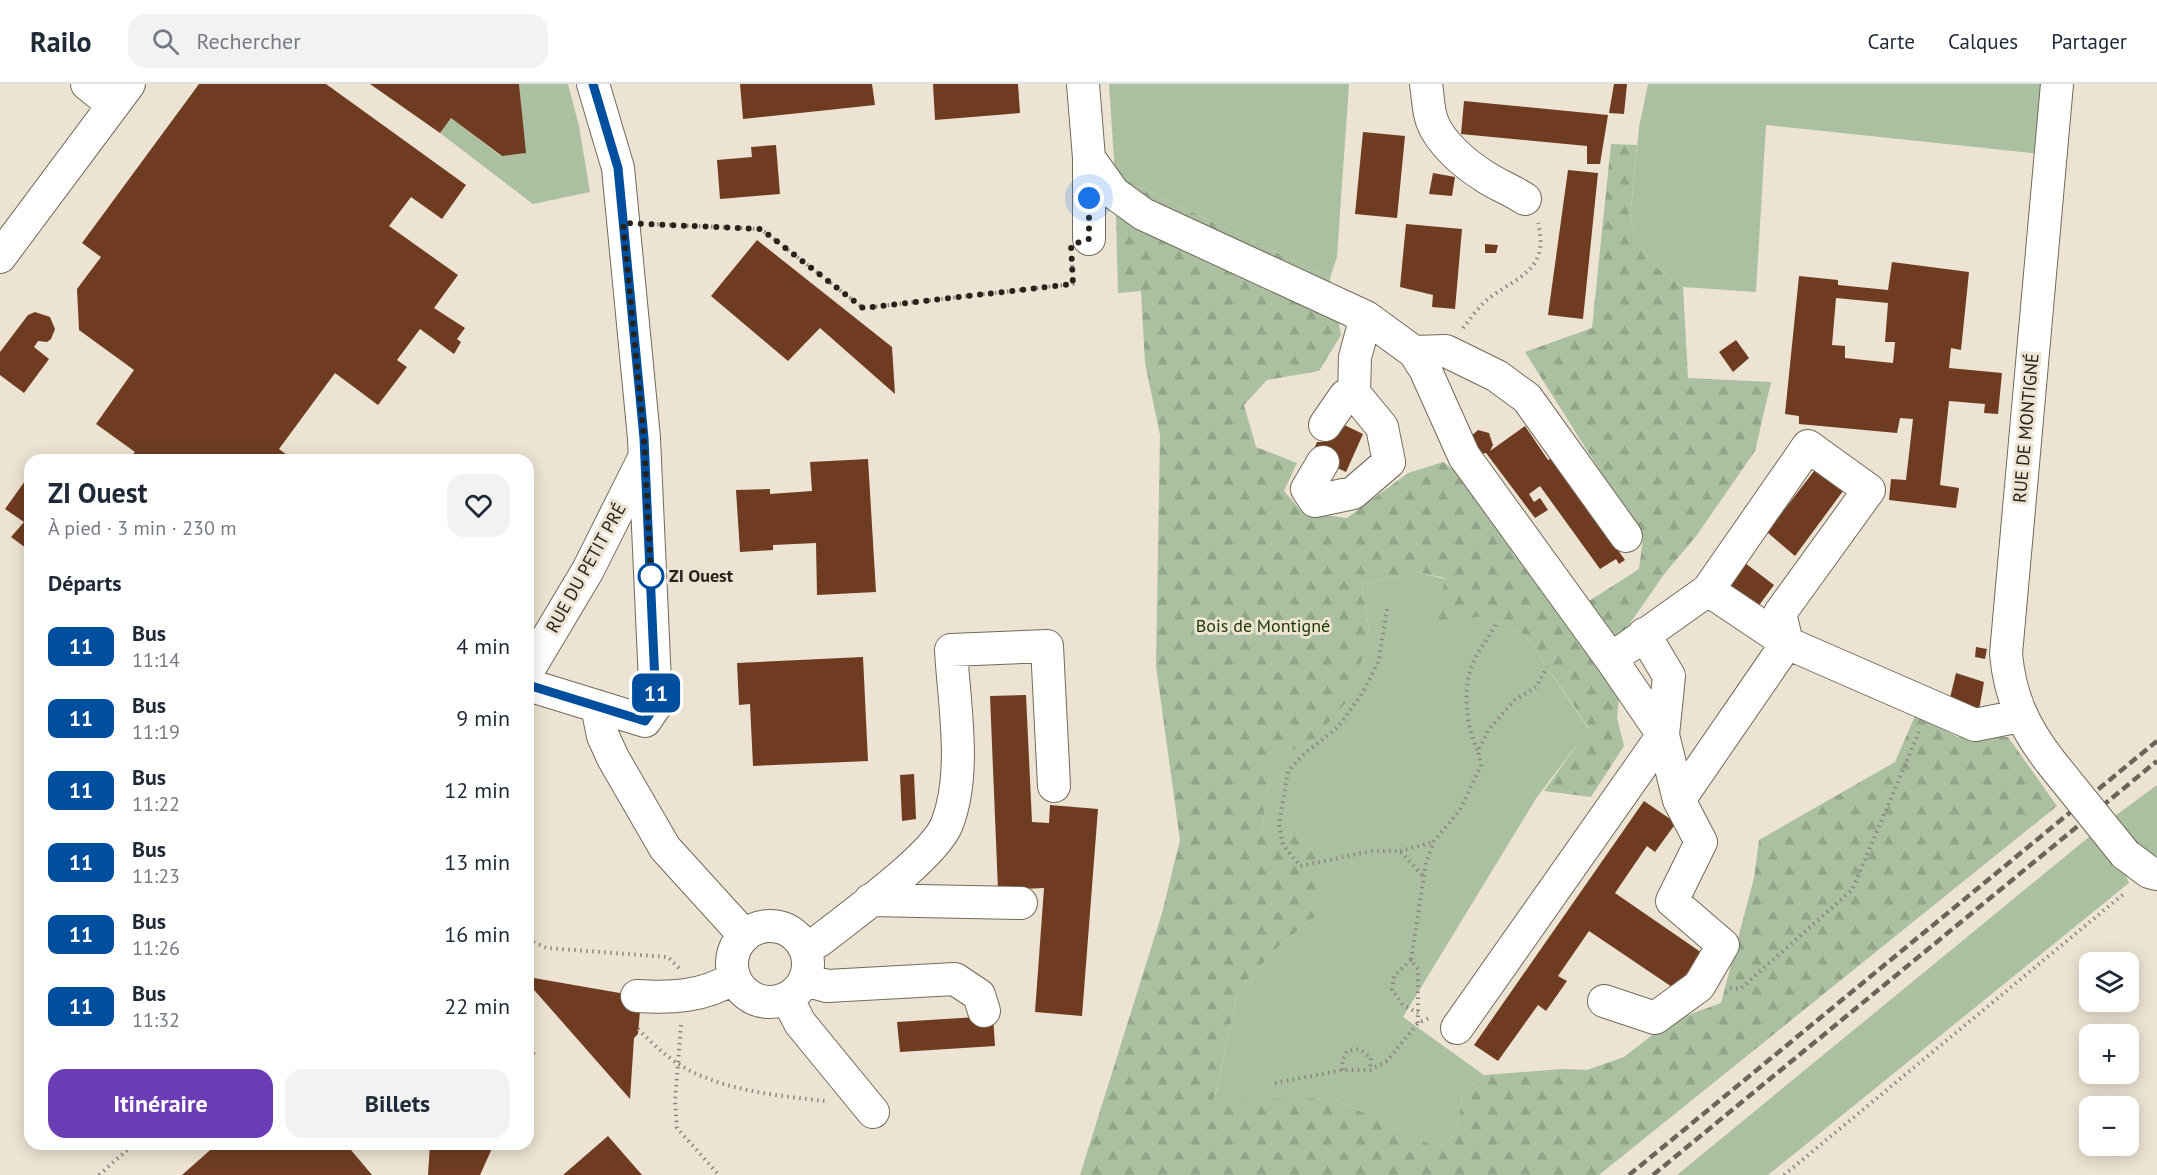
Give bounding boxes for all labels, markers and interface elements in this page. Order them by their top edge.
search box [128,14,548,68]
text: Railo [30,23,92,60]
icon: search [149,25,182,58]
text: Rechercher [197,27,301,55]
text: Carte [1868,28,1915,55]
text: Calques [1948,28,2018,55]
text: Partager [2051,28,2127,55]
your location [1074,183,1104,213]
street label: RUE DE MONTIGNÉ [2008,352,2043,504]
text: ZI Ouest [48,474,147,511]
button: heart [447,474,510,537]
street label: RUE DU PETIT PRÉ [540,499,631,637]
text: À pied · 3 min · 230 m [48,515,236,541]
marker: ZI Ouest [638,563,664,589]
place label: ZI Ouest [669,564,734,587]
text: Départs [48,569,122,597]
park label: Bois de Montigné [1196,614,1330,637]
text: Bus [132,619,166,647]
text: 4 min [456,632,510,660]
text: 11 [69,633,93,660]
text: 11:14 [132,647,180,673]
line badge: 11 [629,674,683,712]
text: 11 [644,680,668,707]
text: Bus [132,691,166,719]
text: 9 min [456,704,510,732]
text: 11 [69,705,93,732]
text: 11:19 [132,719,180,745]
text: Bus [132,763,166,791]
text: 12 min [444,776,510,804]
text: 11 [69,777,93,804]
text: 11:22 [132,791,180,817]
text: Bus [132,835,166,863]
text: 13 min [444,848,510,876]
text: 11 [69,849,93,876]
text: 11:23 [132,863,180,889]
text: Bus [132,907,166,935]
text: 16 min [444,920,510,948]
text: 11 [69,921,93,948]
text: 11:26 [132,935,180,961]
map controls [2079,952,2139,1156]
button: layers [2079,952,2139,1012]
text: Bus [132,979,166,1007]
text: 22 min [444,992,510,1020]
text: 11 [69,993,93,1020]
text: 11:32 [132,1007,180,1033]
button: + [2079,1024,2139,1084]
button: Itinéraire [48,1069,273,1138]
button: Billets [285,1069,510,1138]
button: − [2079,1096,2139,1156]

